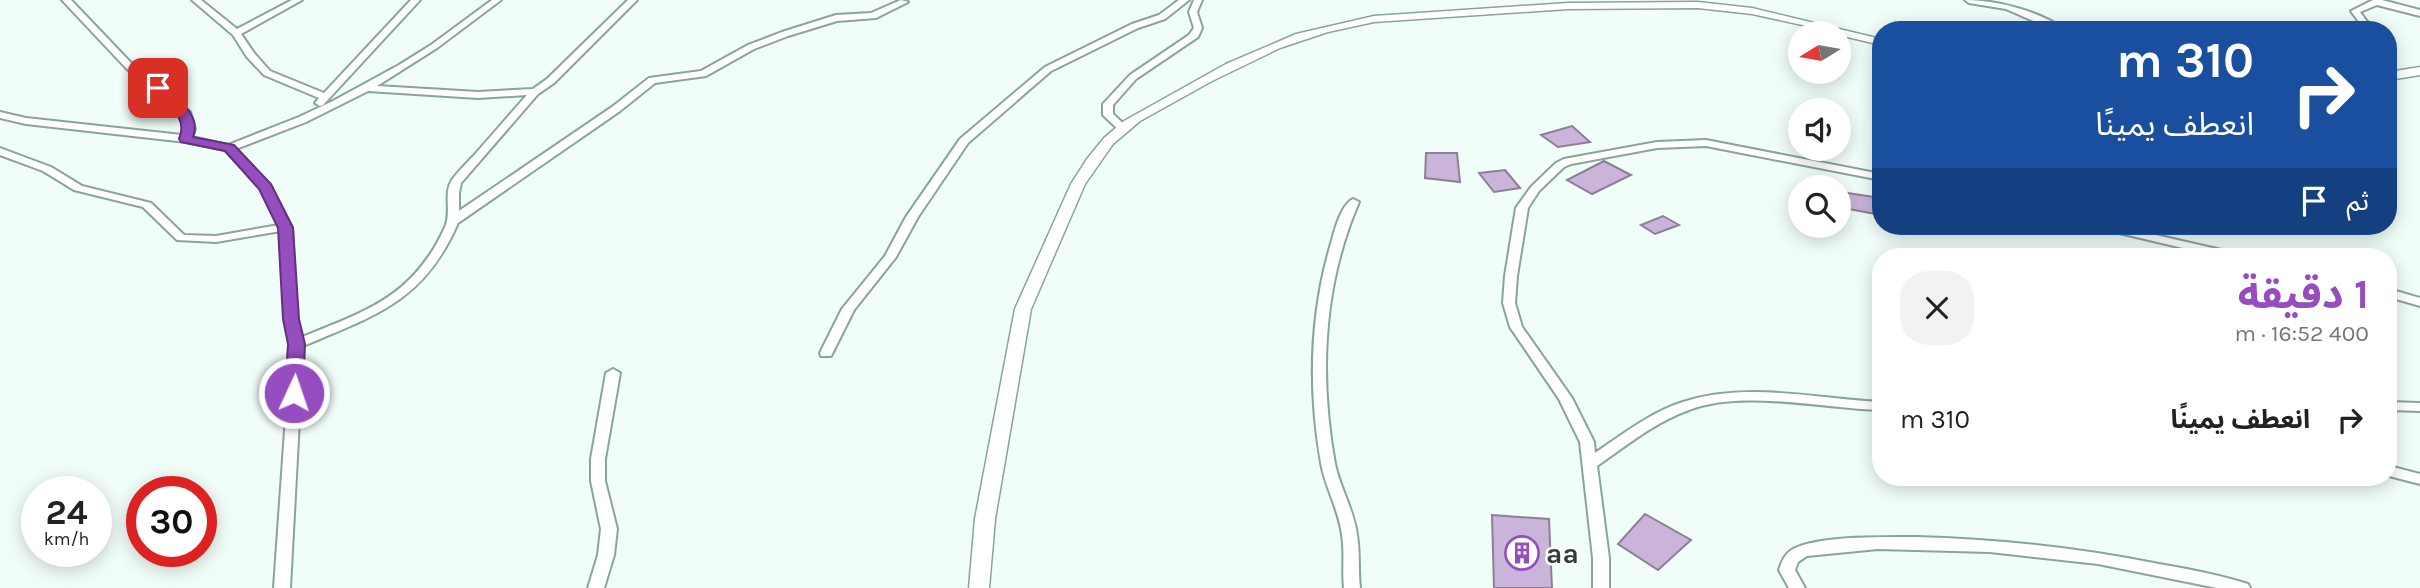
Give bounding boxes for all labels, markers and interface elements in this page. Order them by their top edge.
north arrow [1788,21,1852,84]
map controls [1788,21,1851,238]
text: 310 m [2116,32,2254,89]
icon: right [2278,49,2369,140]
pin [128,58,188,118]
icon: arrive [139,69,177,107]
button: sound [1788,98,1851,161]
text: انعطف يمينًا [2095,106,2254,143]
button: search [1788,175,1851,238]
icon: arrive [2295,182,2333,220]
text: ثم [2347,186,2369,217]
text: 1 دقيقة [2238,269,2369,319]
button: close [1900,271,1974,345]
text: 400 m · 16:52 [2234,320,2369,347]
position arrow [257,356,331,430]
icon: right [2331,401,2369,439]
text: 310 m [1900,404,1970,435]
text: انعطف يمينًا [2170,404,2310,435]
speed limit sign: 30 [126,476,217,567]
text: 24 [46,492,88,533]
text: km/h [44,528,89,550]
building icon: aa [1503,534,1541,572]
place label: aa [1546,537,1579,570]

